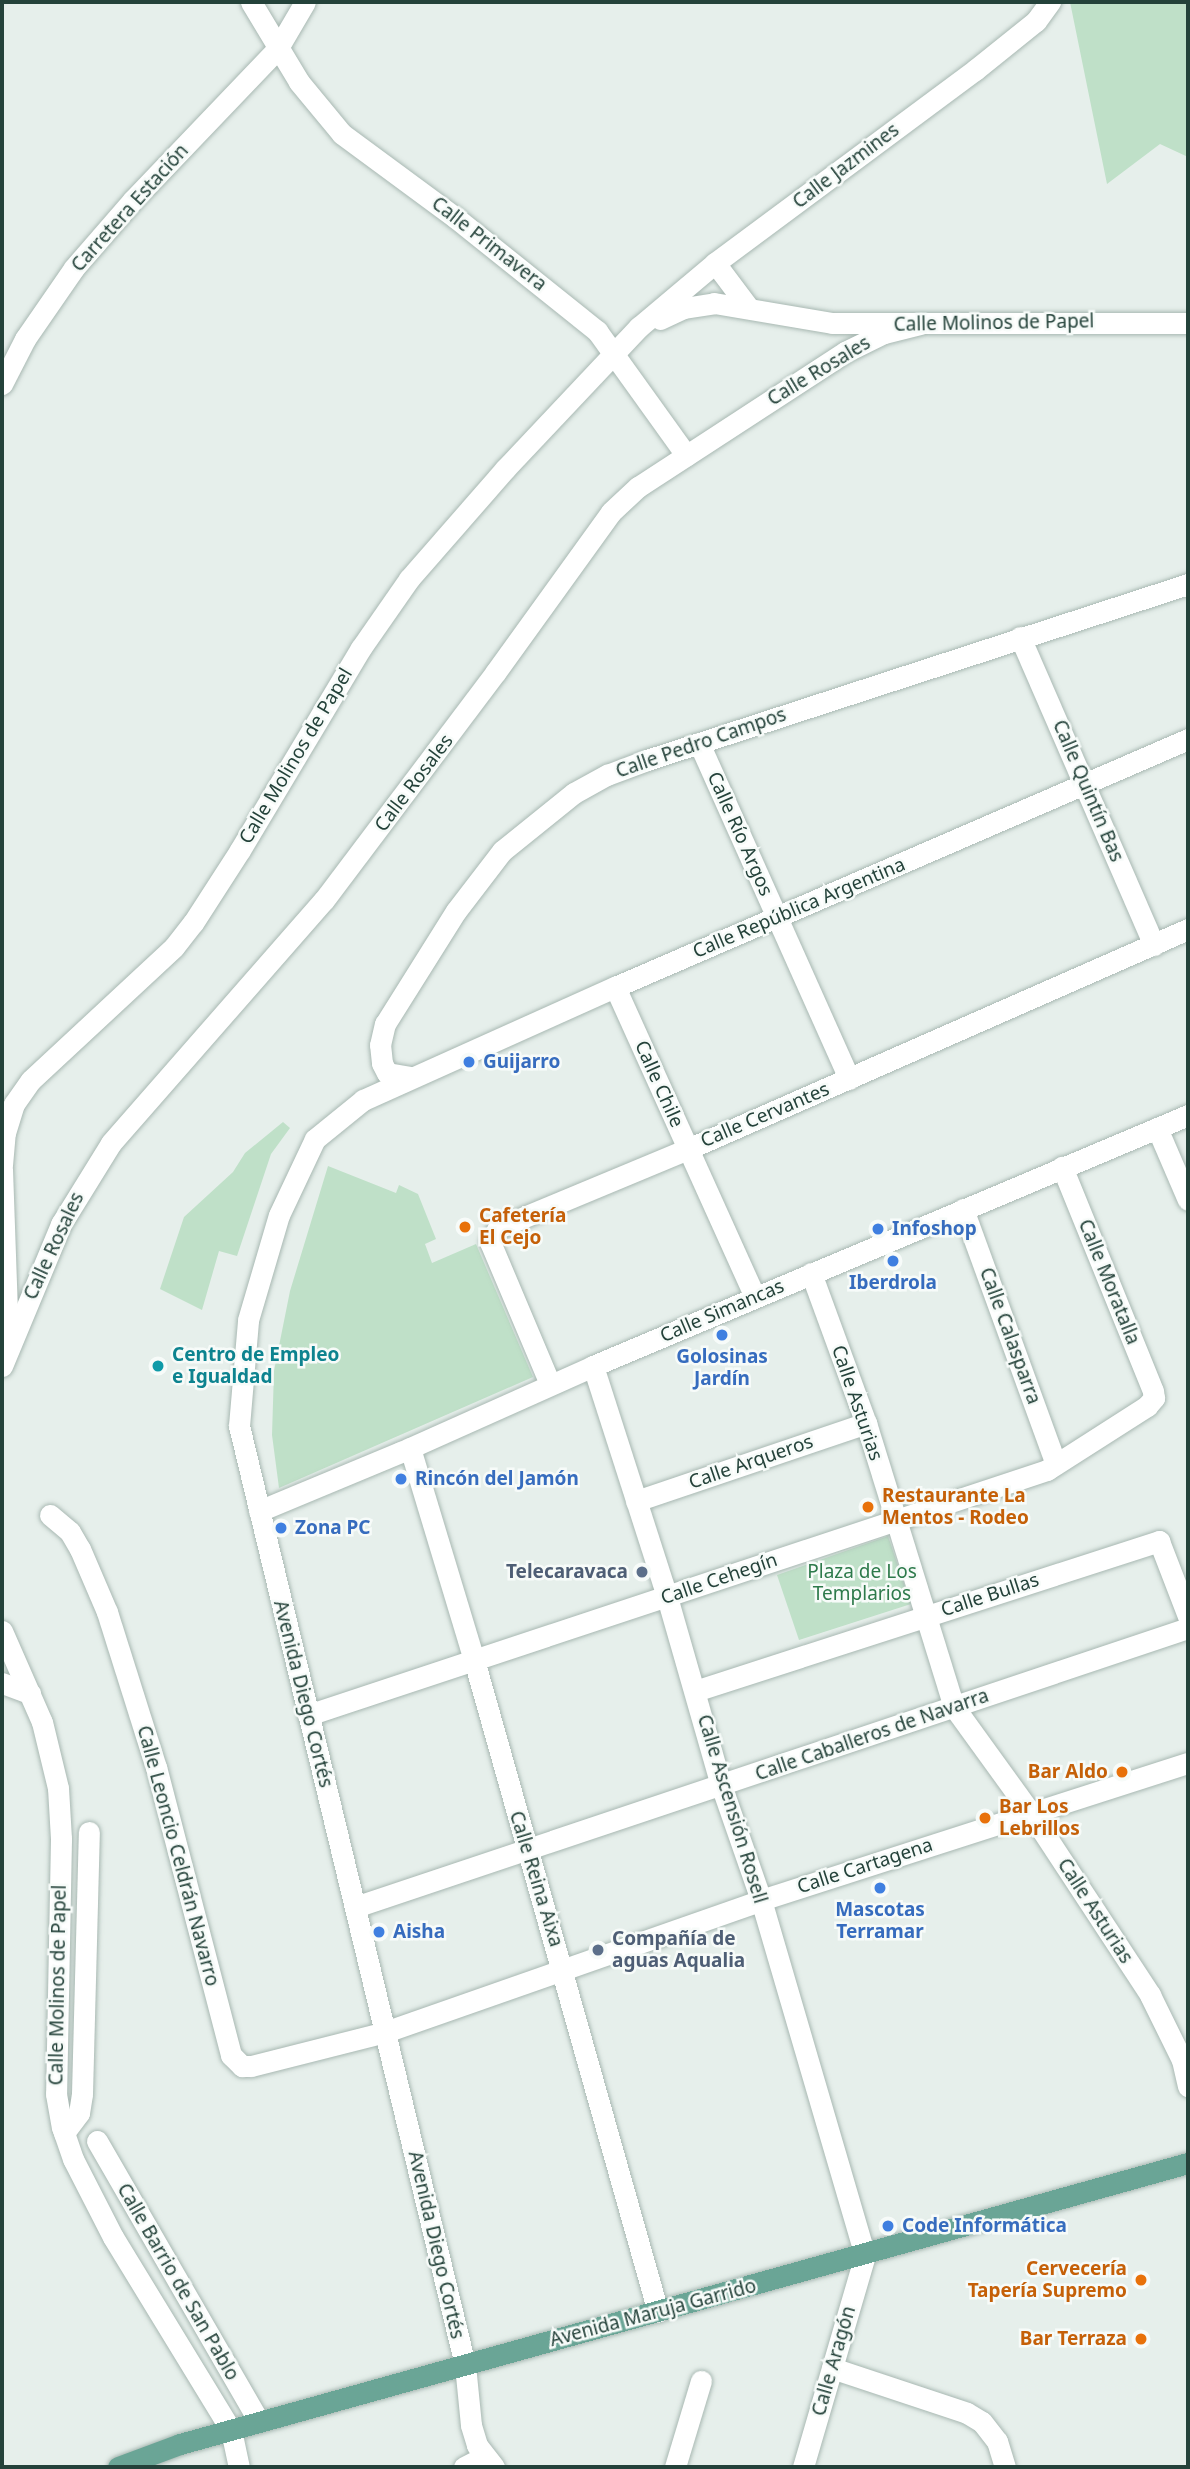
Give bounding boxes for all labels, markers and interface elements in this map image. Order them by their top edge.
street label: Calle Jazmines [788,119,904,213]
street label: Carretera Estación [67,140,193,276]
street label: Calle Primavera [427,192,551,296]
street label: Calle Molinos de Papel [893,310,1095,336]
street label: Calle Rosales [763,331,875,411]
street label: Calle Molinos de Papel [235,664,357,848]
street label: Calle Pedro Campos [613,703,789,783]
street label: Calle Quintín Bas [1048,717,1128,865]
street label: Calle Rosales [370,730,458,836]
street label: Calle Río Argos [702,768,778,900]
street label: Calle República Argentina [689,853,909,963]
street label: Calle Chile [630,1037,688,1131]
place label: Guijarro [483,1051,560,1073]
marker: Guijarro [461,1054,477,1070]
street label: Calle Cervantes [697,1078,833,1152]
street label: Calle Rosales [19,1189,89,1303]
place label: Cafetería El Cejo [479,1205,566,1249]
street label: Calle Moratalla [1074,1216,1144,1348]
place label: Infoshop [892,1218,977,1240]
marker: Cafetería El Cejo [457,1219,473,1235]
marker: Infoshop [870,1221,886,1237]
marker: Iberdrola [885,1253,901,1269]
street label: Calle Calasparra [975,1265,1045,1407]
place label: Iberdrola [849,1272,937,1294]
street label: Calle Simancas [657,1275,787,1347]
marker: Golosinas Jardín [714,1327,730,1343]
street label: Calle Asturias [827,1342,887,1464]
place label: Centro de Empleo e Igualdad [172,1344,339,1388]
place label: Golosinas Jardín [676,1346,768,1390]
marker: Centro de Empleo e Igualdad [150,1358,166,1374]
street label: Calle Arqueros [686,1430,816,1494]
place label: Rincón del Jamón [415,1468,579,1490]
marker: Rincón del Jamón [393,1471,409,1487]
place label: Restaurante La Mentos - Rodeo [882,1485,1029,1529]
marker: Restaurante La Mentos - Rodeo [860,1499,876,1515]
place label: Zona PC [295,1517,371,1539]
marker: Zona PC [273,1520,289,1536]
street label: Calle Cehegín [658,1548,780,1610]
place label: Telecaravaca [506,1561,628,1583]
park label: Plaza de Los Templarios [807,1561,917,1605]
marker: Telecaravaca [634,1564,650,1580]
street label: Calle Bullas [938,1568,1042,1622]
street label: Avenida Diego Cortés [269,1598,337,1790]
street label: Calle Caballeros de Navarra [752,1684,992,1786]
street label: Calle Ascensión Rosell [692,1712,772,1906]
street label: Calle Leoncio Celdrán Navarro [132,1723,224,1989]
place label: Bar Aldo [1028,1761,1108,1783]
marker: Bar Aldo [1114,1764,1130,1780]
place label: Bar Los Lebrillos [999,1796,1080,1840]
street label: Calle Reina Aixa [505,1808,567,1950]
marker: Bar Los Lebrillos [977,1810,993,1826]
street label: Calle Cartagena [794,1833,936,1899]
street label: Calle Asturias [1053,1854,1137,1968]
marker: Mascotas Terramar [872,1880,888,1896]
street label: Calle Molinos de Papel [45,1884,71,2086]
place label: Mascotas Terramar [835,1899,925,1943]
place label: Aisha [393,1921,445,1943]
marker: Aisha [371,1924,387,1940]
place label: Compañía de aguas Aqualia [612,1928,745,1972]
marker: Compañía de aguas Aqualia [590,1942,606,1958]
street label: Avenida Diego Cortés [403,2149,469,2341]
street label: Calle Barrio de San Pablo [112,2180,244,2384]
place label: Code Informática [902,2215,1067,2237]
marker: Code Informática [880,2218,896,2234]
place label: Cervecería Tapería Supremo [968,2258,1127,2302]
marker: Cervecería Tapería Supremo [1133,2272,1149,2288]
street label: Avenida Maruja Garrido [547,2274,759,2352]
street label: Calle Aragón [807,2303,861,2419]
place label: Bar Terraza [1020,2328,1127,2350]
marker: Bar Terraza [1133,2331,1149,2347]

